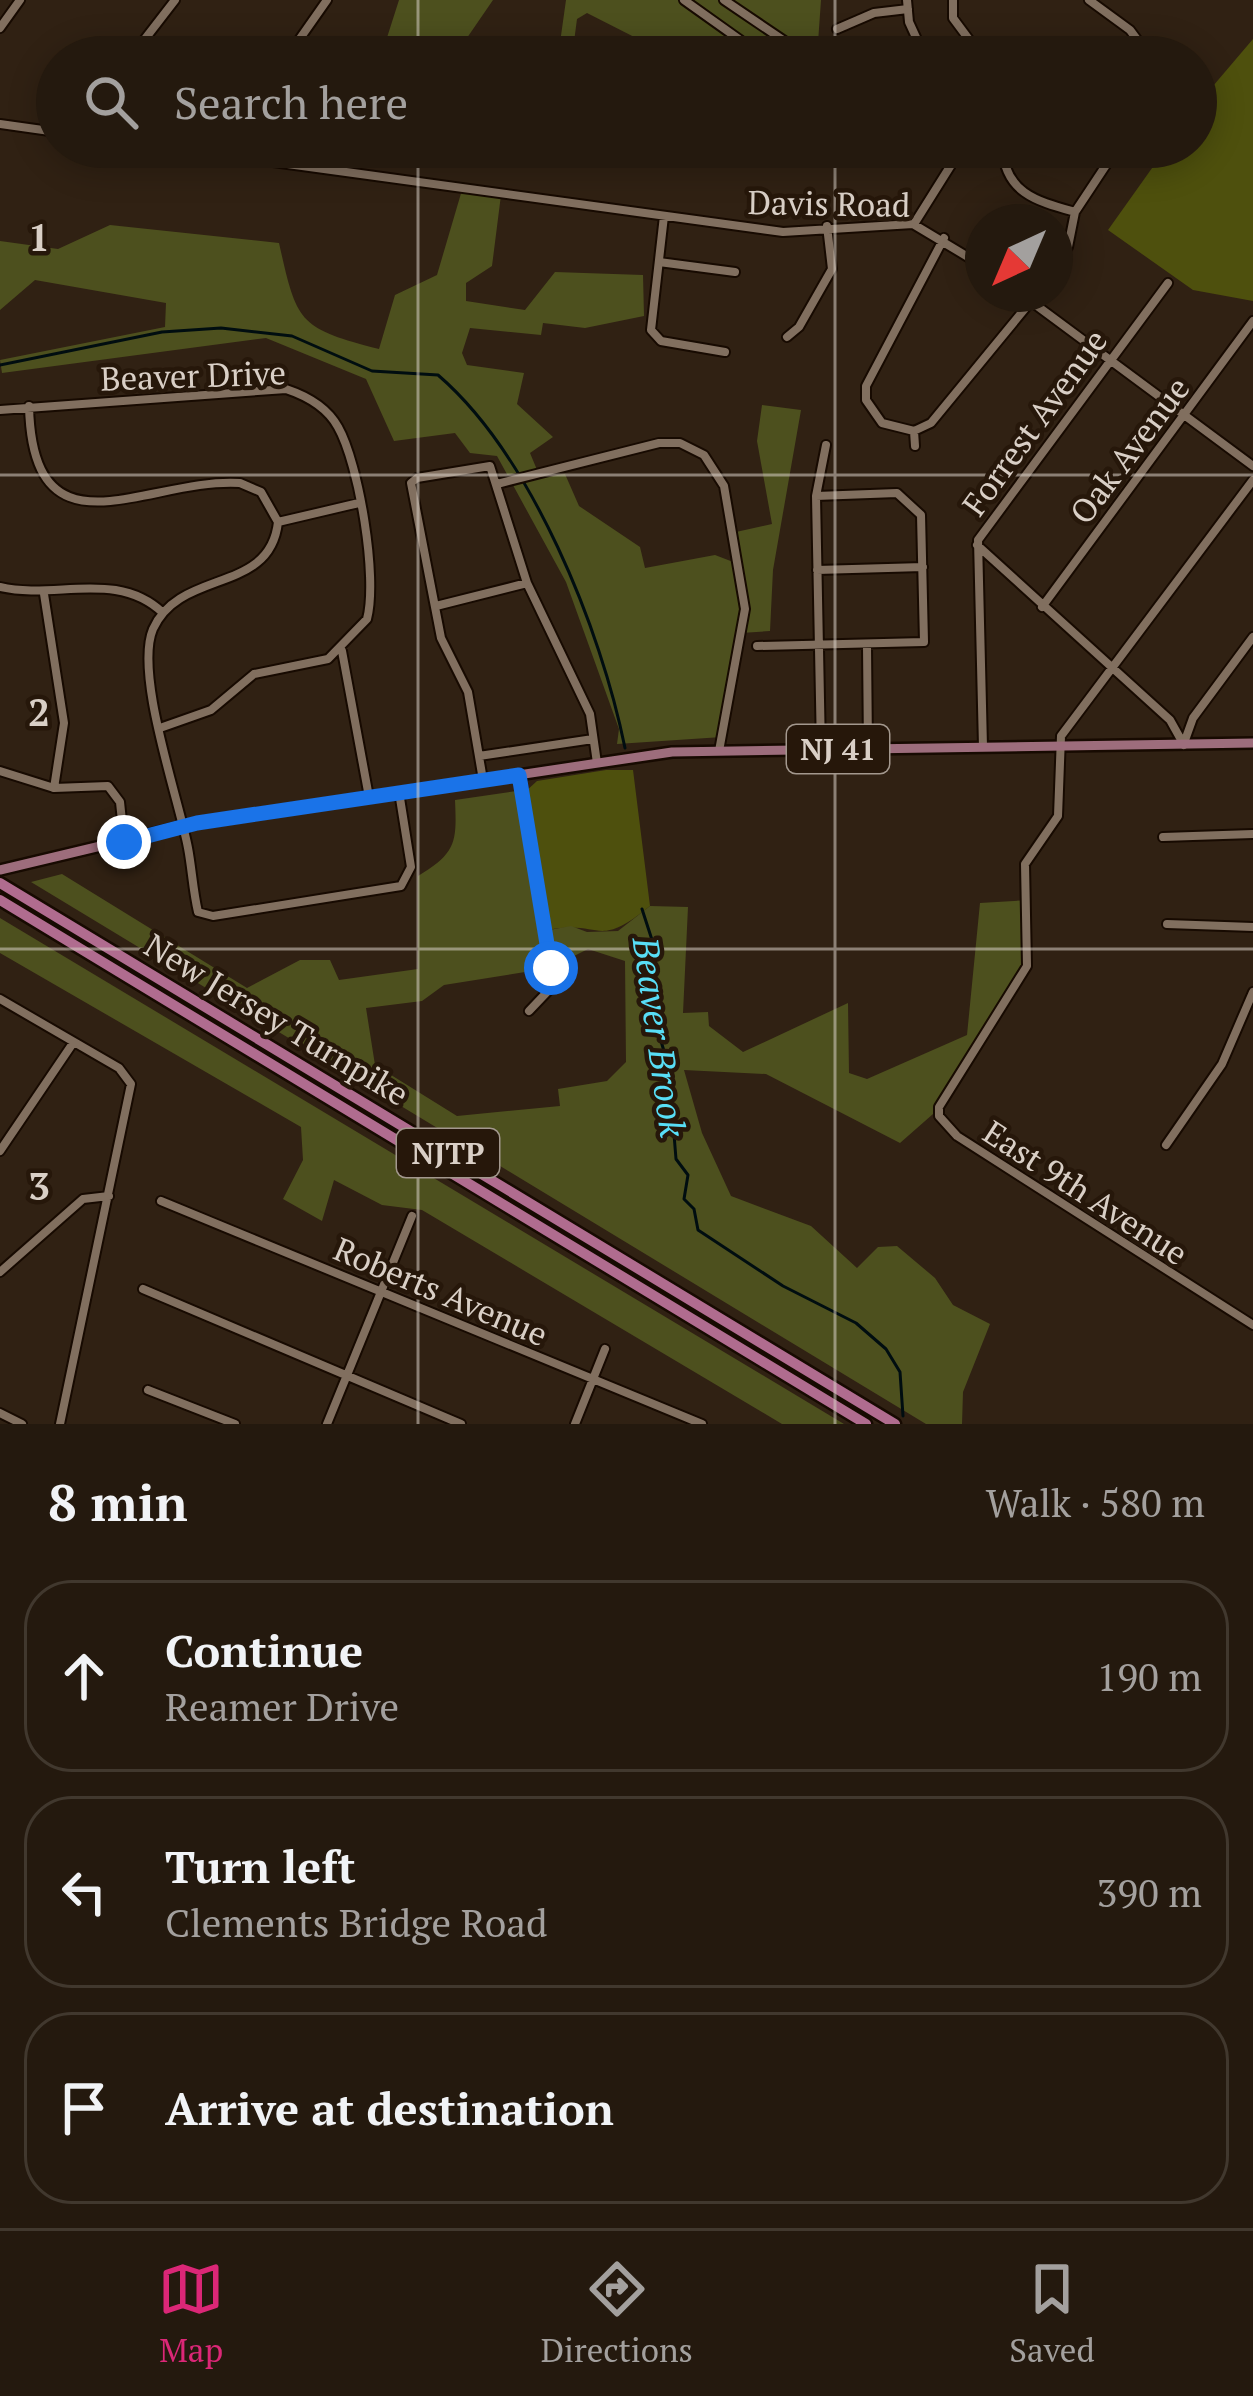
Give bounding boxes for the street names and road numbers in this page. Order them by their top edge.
street label: Davis Road [747,180,911,226]
street label: Forrest Avenue [952,320,1116,524]
street label: Beaver Drive [99,350,287,400]
street label: Oak Avenue [1060,368,1198,532]
road number: NJ 41 [787,725,889,773]
street label: New Jersey Turnpike [137,923,417,1115]
street label: East 9th Avenue [976,1110,1196,1274]
road number: NJTP [397,1129,499,1177]
street label: Roberts Avenue [328,1227,554,1355]

